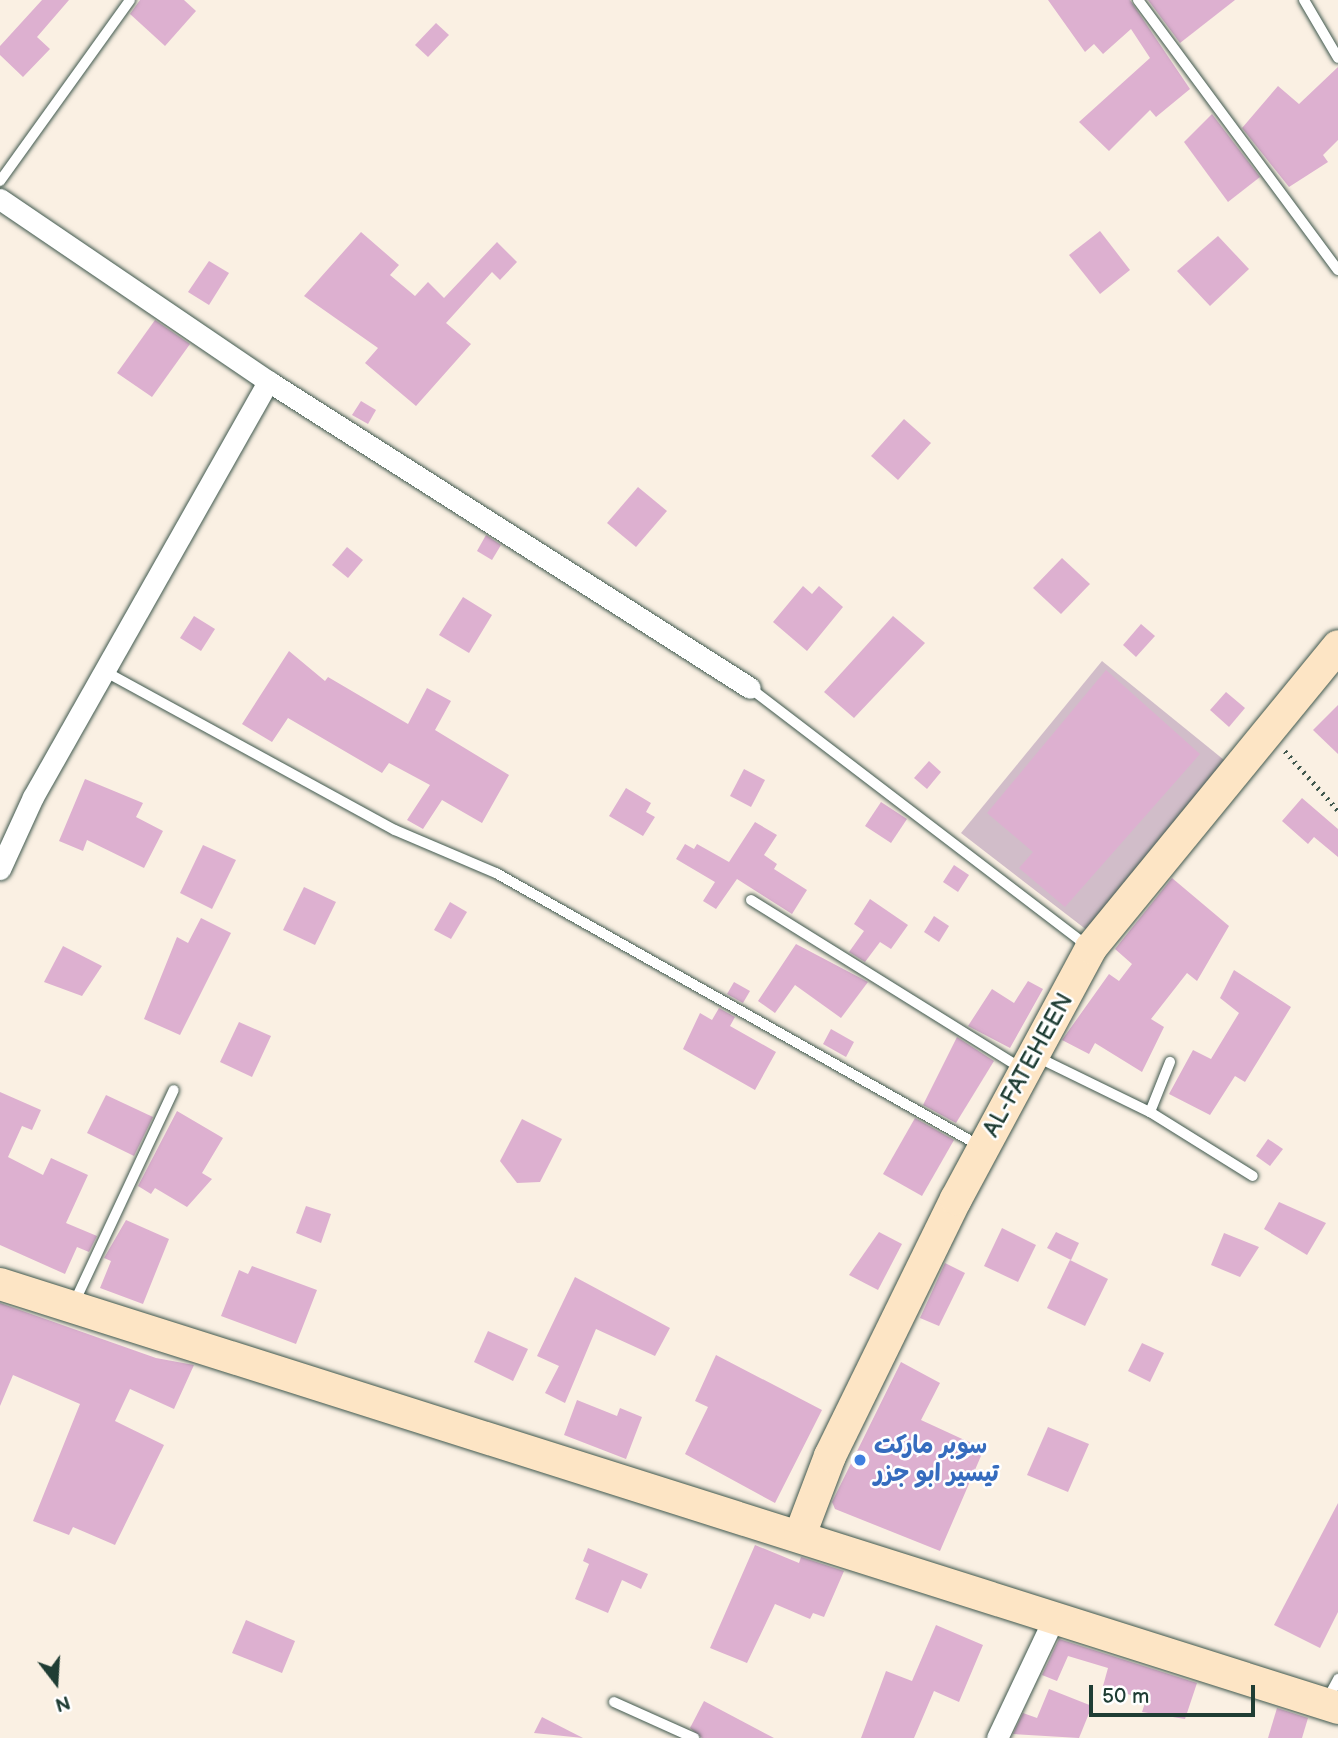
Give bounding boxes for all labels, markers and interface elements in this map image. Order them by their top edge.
street label: AL-FATEHEEN [977,988,1079,1142]
place label: سوبر ماركت تيسير ابو جزر [874,1432,999,1488]
marker: سوبر ماركت تيسير ابو جزر [852,1452,868,1468]
north arrow [21,1647,91,1717]
scale bar [1093,1672,1259,1716]
text: 50 m [1102,1684,1149,1709]
text: N [52,1689,72,1716]

